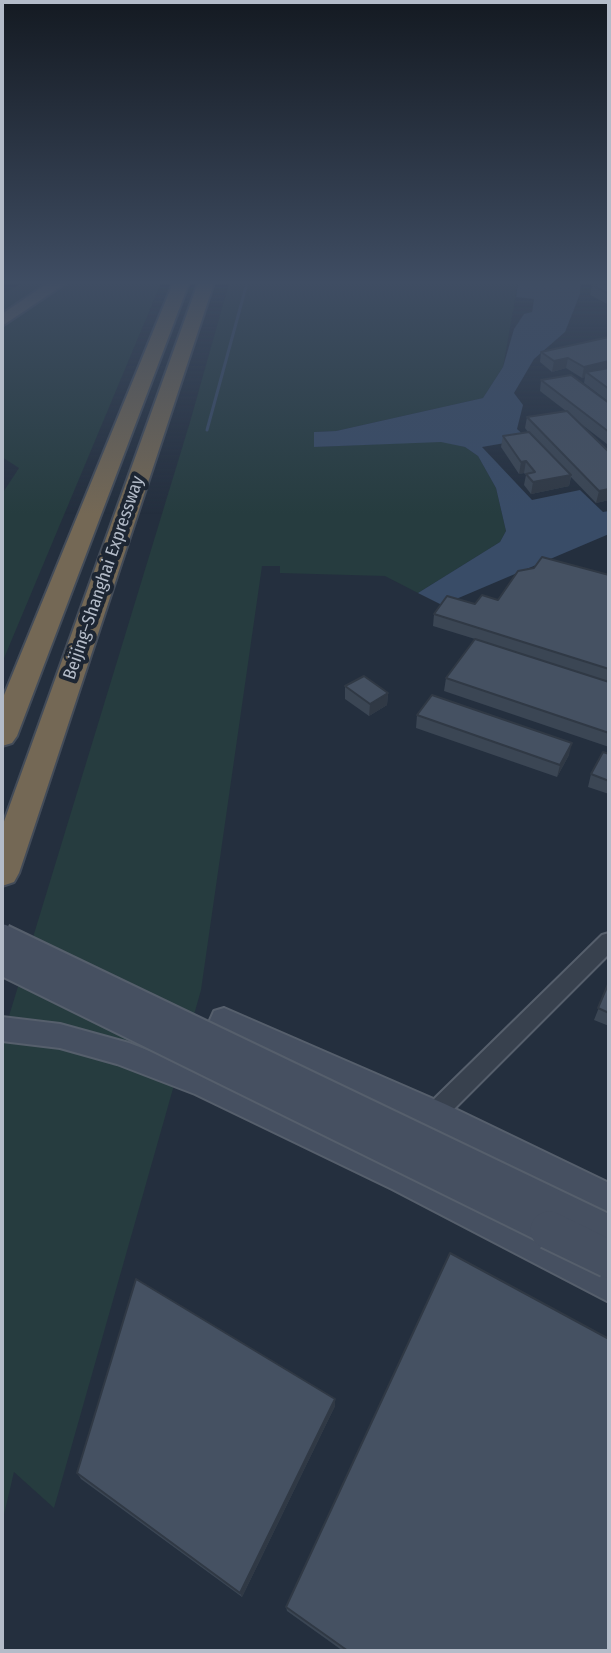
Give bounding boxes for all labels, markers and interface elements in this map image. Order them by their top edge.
street label: Beijing–Shanghai Expressway [59,473,149,683]

